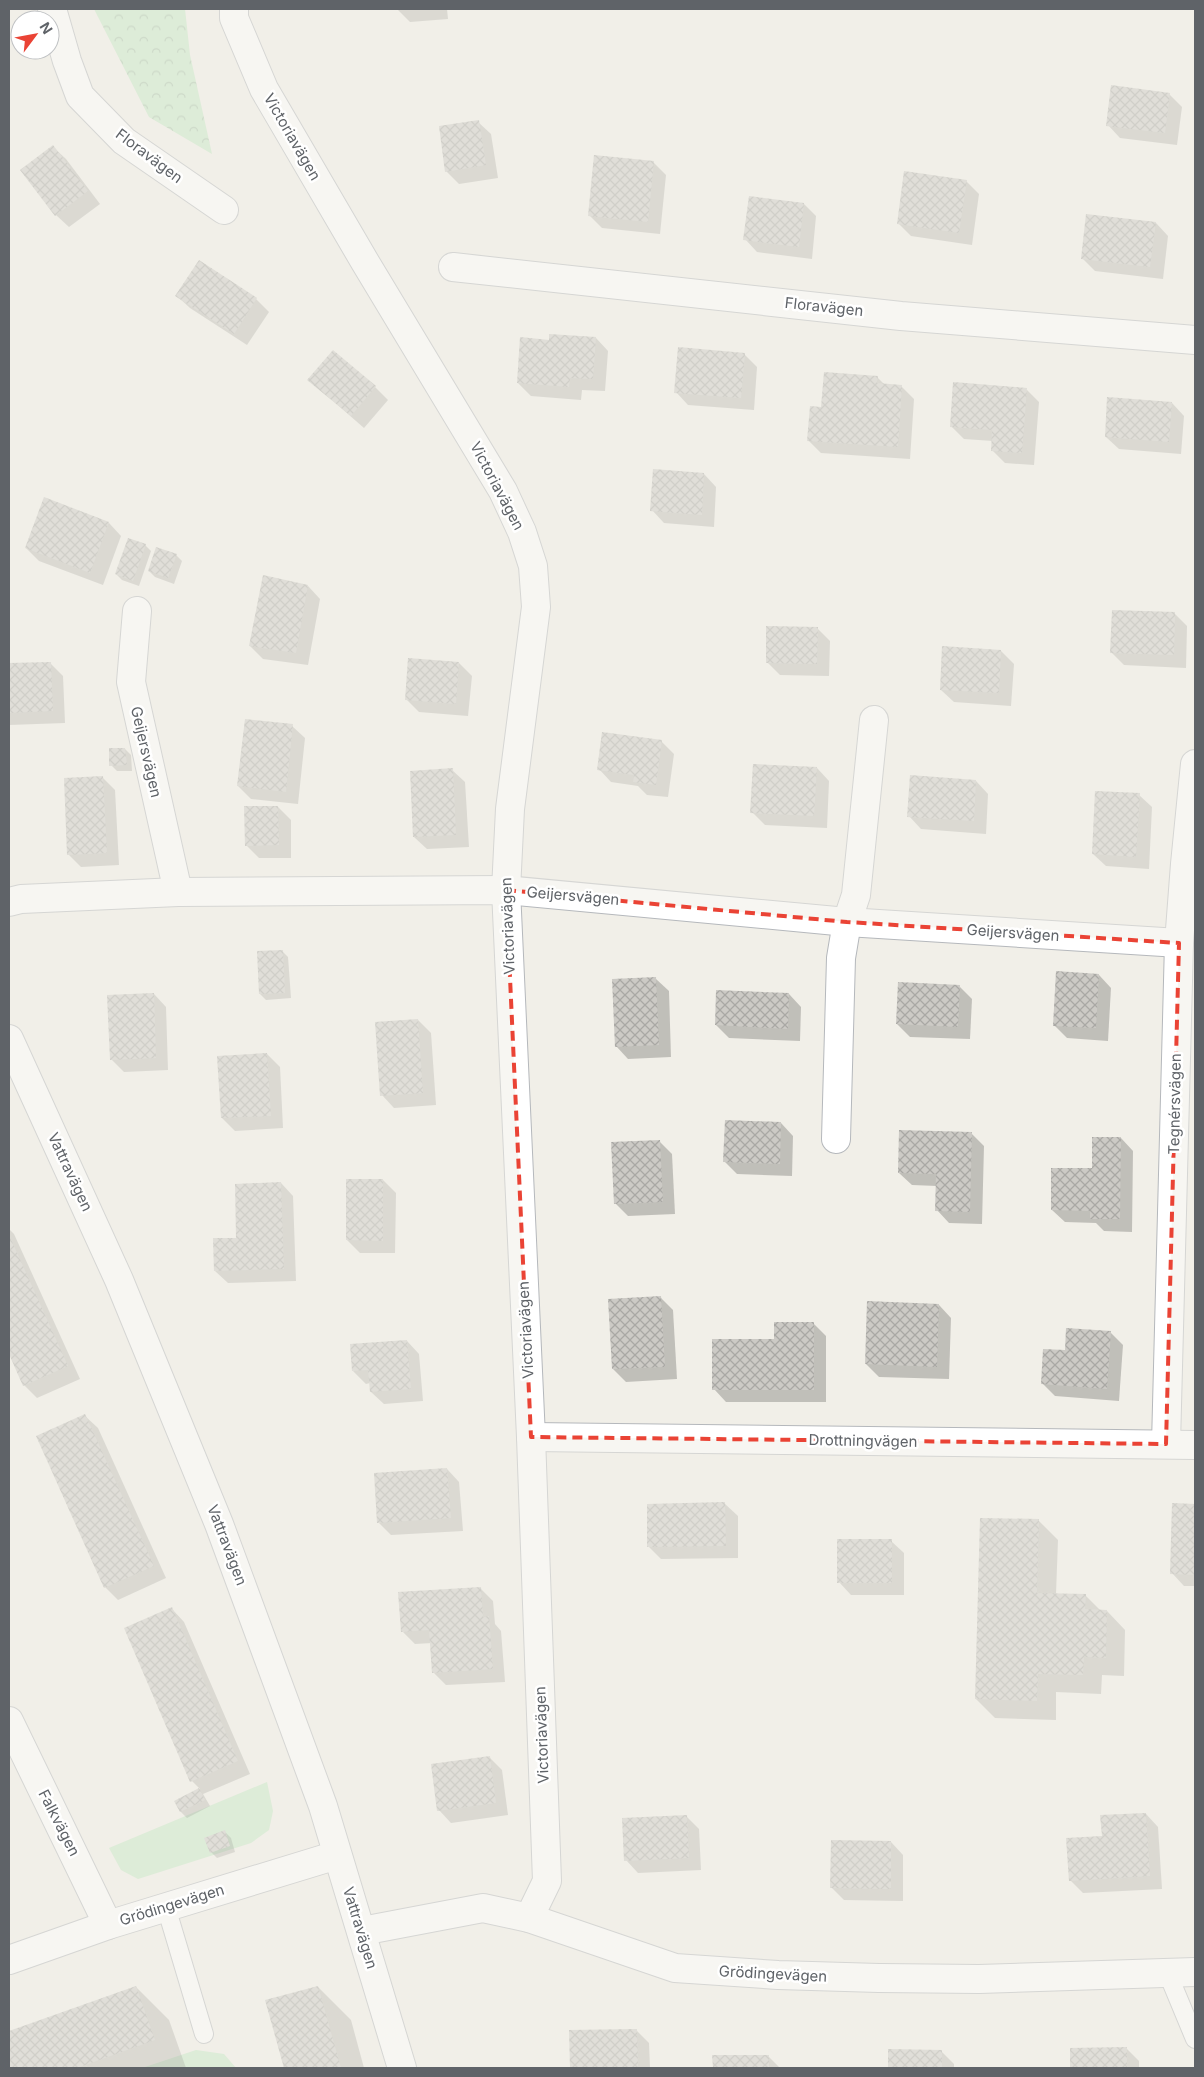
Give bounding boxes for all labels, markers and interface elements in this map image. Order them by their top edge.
north arrow [10,10,60,60]
text: N [36,19,56,37]
street label: Victoriavägen [260,90,325,184]
street label: Floravägen [112,124,187,187]
street label: Floravägen [784,293,864,320]
street label: Victoriavägen [466,438,529,533]
street label: Geijersvägen [127,704,166,799]
street label: Victoriavägen [496,877,519,975]
street label: Geijersvägen [526,882,620,909]
street label: Geijersvägen [966,920,1060,945]
street label: Tegnérsvägen [1164,1053,1185,1155]
street label: Vattravägen [44,1129,97,1214]
street label: Victoriavägen [513,1281,538,1379]
street label: Drottningvägen [808,1430,918,1451]
street label: Vattravägen [203,1502,252,1588]
street label: Victoriavägen [530,1686,553,1784]
street label: Falkvägen [35,1786,84,1859]
street label: Grödingevägen [117,1880,227,1929]
street label: Vattravägen [339,1884,382,1971]
street label: Grödingevägen [718,1961,828,1986]

